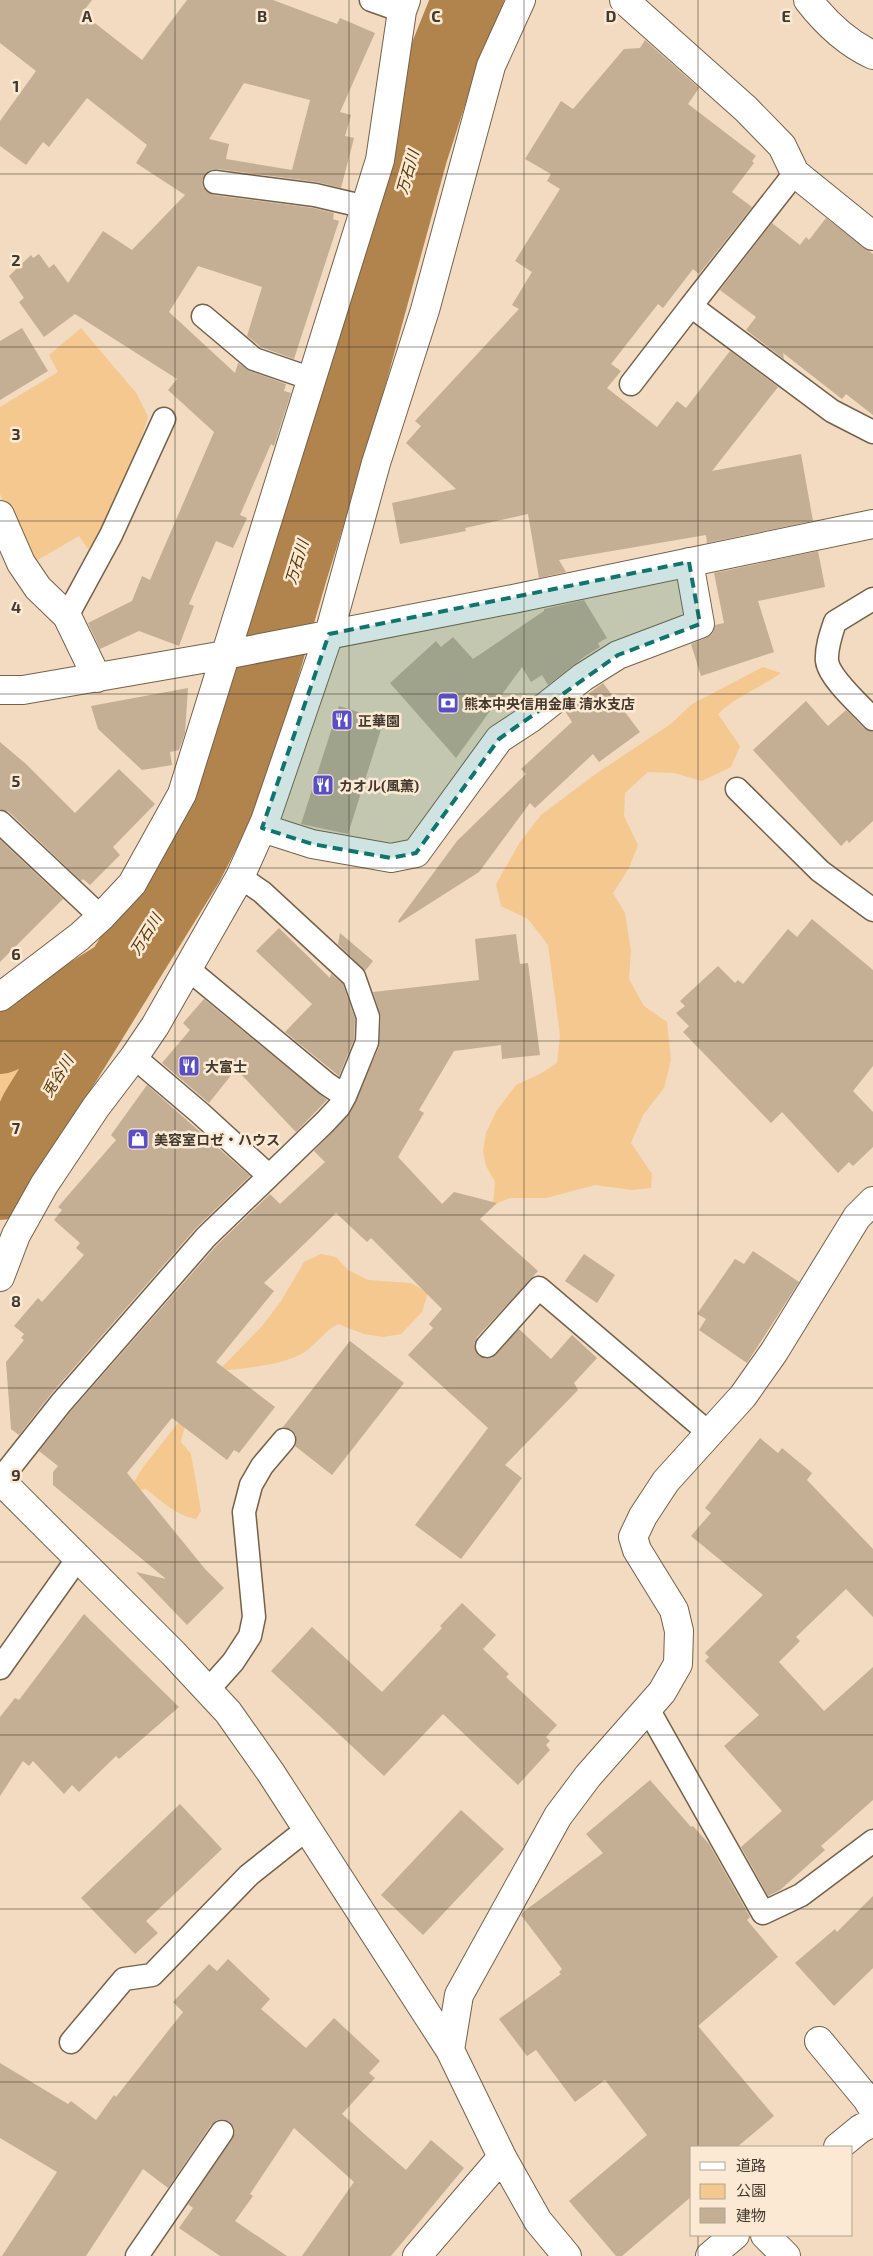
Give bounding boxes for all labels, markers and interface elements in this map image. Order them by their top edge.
text: A [82,6,93,25]
text: B [257,6,267,25]
text: C [431,6,441,25]
text: D [606,6,617,25]
text: E [781,6,791,25]
text: 1 [13,76,19,95]
water label: 万石川 [392,146,422,196]
text: 2 [11,250,21,269]
text: 3 [11,424,21,443]
water label: 万石川 [281,536,312,586]
text: 4 [11,597,21,616]
bank icon: 熊本中央信用金庫 清水支店 [436,691,460,715]
place label: 熊本中央信用金庫 清水支店 [464,695,635,712]
restaurant icon: 正華園 [330,708,354,732]
place label: 正華園 [358,712,400,729]
text: 5 [12,771,21,790]
restaurant icon: カオル(風薫) [311,773,335,797]
place label: カオル(風薫) [339,777,419,794]
water label: 万石川 [125,908,166,958]
text: 6 [11,944,21,963]
water label: 兎谷川 [37,1050,78,1100]
restaurant icon: 大富士 [177,1054,201,1078]
place label: 大富士 [205,1058,247,1075]
text: 7 [12,1118,21,1137]
shop icon: 美容室ロゼ・ハウス [126,1127,150,1151]
place label: 美容室ロゼ・ハウス [154,1131,280,1148]
text: 8 [11,1291,21,1310]
text: 9 [11,1465,21,1484]
legend [690,2146,853,2236]
text: 道路 [736,2156,766,2174]
text: 公園 [736,2181,766,2199]
text: 建物 [736,2206,766,2224]

